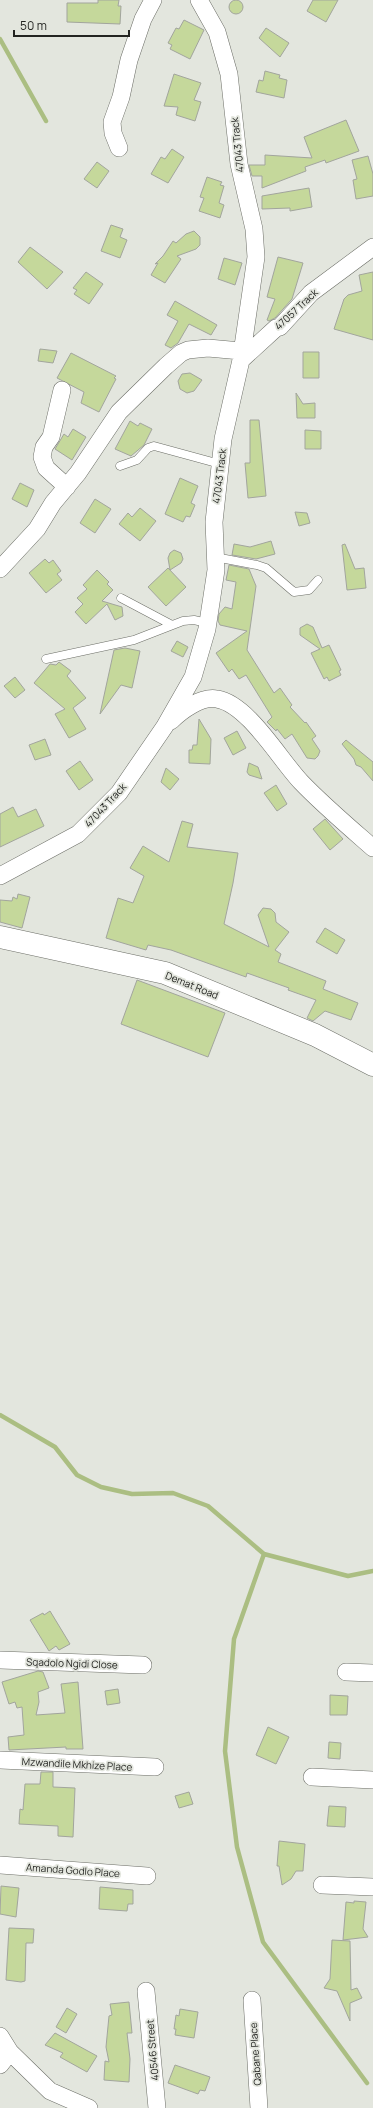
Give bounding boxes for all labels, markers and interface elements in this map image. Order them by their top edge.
scale bar [14,12,129,38]
text: 50 m [20,17,47,34]
street label: 47043 Track [227,116,247,173]
street label: 47057 Track [271,285,322,333]
street label: 47043 Track [209,447,229,504]
street label: 47043 Track [81,779,130,830]
street label: Demat Road [163,968,221,1002]
street label: Sqadolo Ngidi Close [26,1654,118,1672]
street label: Mzwandile Mkhize Place [21,1754,133,1774]
street label: Amanda Godlo Place [26,1860,121,1880]
street label: 40546 Street [142,2019,162,2081]
street label: Qabane Place [246,2022,264,2086]

